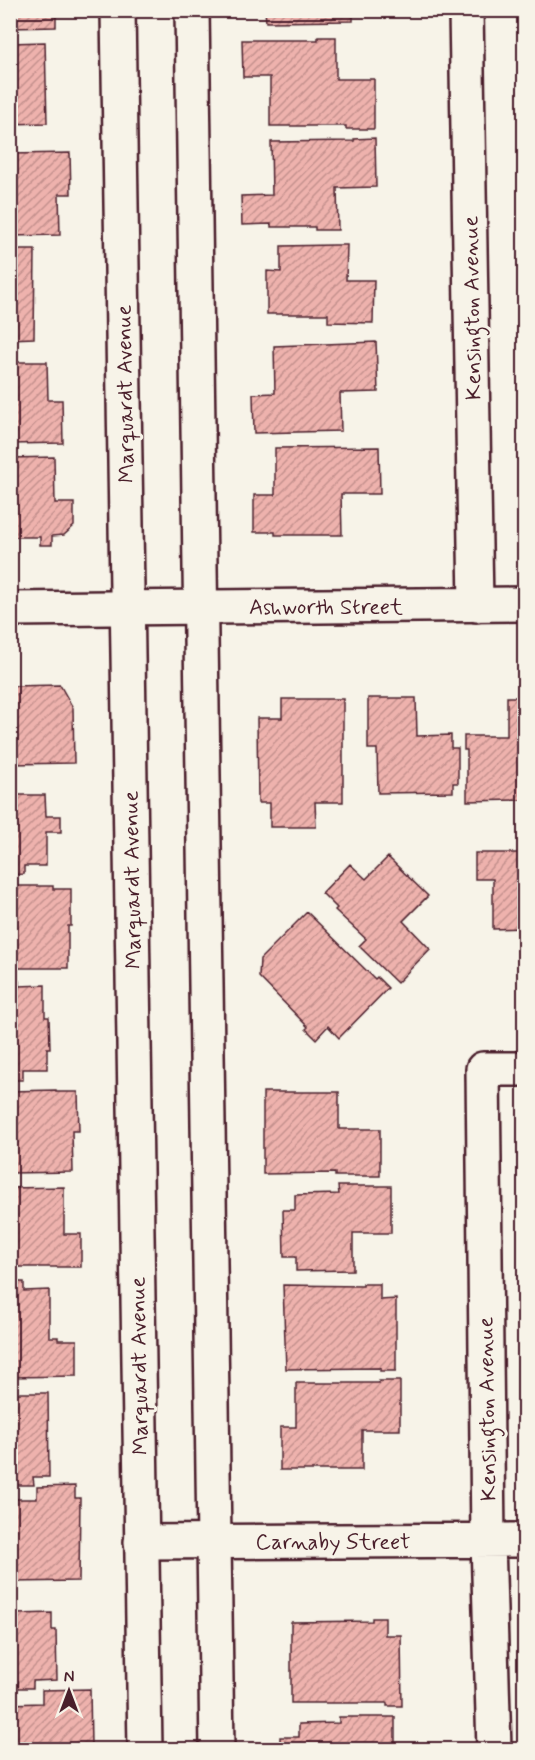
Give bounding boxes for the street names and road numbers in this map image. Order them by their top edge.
street label: Kensington Avenue [457,215,492,400]
street label: Marquardt Avenue [110,304,142,483]
street label: Ashworth Street [249,594,403,622]
street label: Marquardt Avenue [117,790,149,969]
street label: Marquardt Avenue [124,1276,156,1455]
street label: Kensington Avenue [472,1316,507,1501]
street label: Carnaby Street [256,1529,410,1557]

